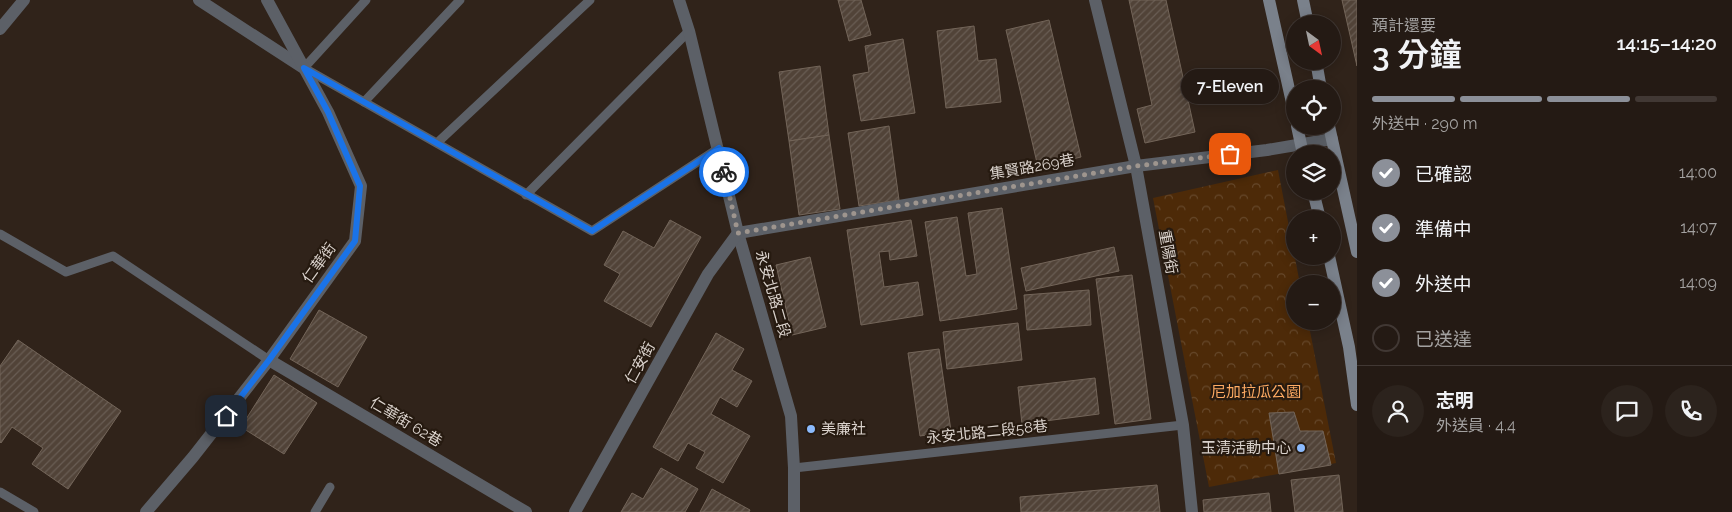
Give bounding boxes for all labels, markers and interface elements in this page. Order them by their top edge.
north arrow [1286,15,1341,70]
map controls [1286,15,1341,330]
text: 預計還要 [1372,16,1436,35]
text: 14:15–14:20 [1616,32,1717,54]
text: 3 分鐘 [1372,36,1461,73]
callout: 7-Eleven [1181,69,1279,104]
text: 7-Eleven [1197,77,1263,96]
button: locate [1286,80,1341,135]
text: 外送中 · 290 m [1372,114,1477,133]
pin [1209,133,1251,175]
icon: bag [1216,140,1244,168]
button: layers [1286,145,1341,200]
courier [699,147,749,197]
street label: 集賢路269巷 [988,151,1076,183]
icon: bike [710,158,738,186]
icon: check [1372,159,1400,187]
text: 已確認 [1415,163,1472,185]
text: 14:00 [1679,163,1717,182]
button: + [1286,210,1341,265]
icon: check [1372,214,1400,242]
text: 準備中 [1415,218,1472,240]
text: 14:07 [1680,218,1717,237]
street label: 重陽街 [1155,228,1181,276]
street label: 仁華街 [298,240,340,286]
street label: 永安北路二段 [752,248,794,340]
icon: check [1372,269,1400,297]
text: 外送中 [1415,273,1472,295]
text: 14:09 [1679,273,1717,292]
button: − [1286,275,1341,330]
text: 已送達 [1415,328,1472,350]
street label: 仁安街 [621,339,659,387]
park label: 尼加拉瓜公園 [1211,383,1301,401]
button: person [1372,385,1424,437]
button: chat [1601,385,1653,437]
button: phone [1665,385,1717,437]
text: 志明 [1436,389,1474,411]
street label: 仁華街 62巷 [367,394,445,450]
pin [205,395,247,437]
icon: home [212,402,240,430]
text: 外送員 · 4.4 [1436,416,1516,435]
street label: 永安北路二段58巷 [925,417,1049,447]
place label: 美廉社 [821,420,866,438]
marker: 美廉社 [805,423,817,435]
place label: 玉清活動中心 [1201,439,1291,457]
marker: 玉清活動中心 [1295,442,1307,454]

